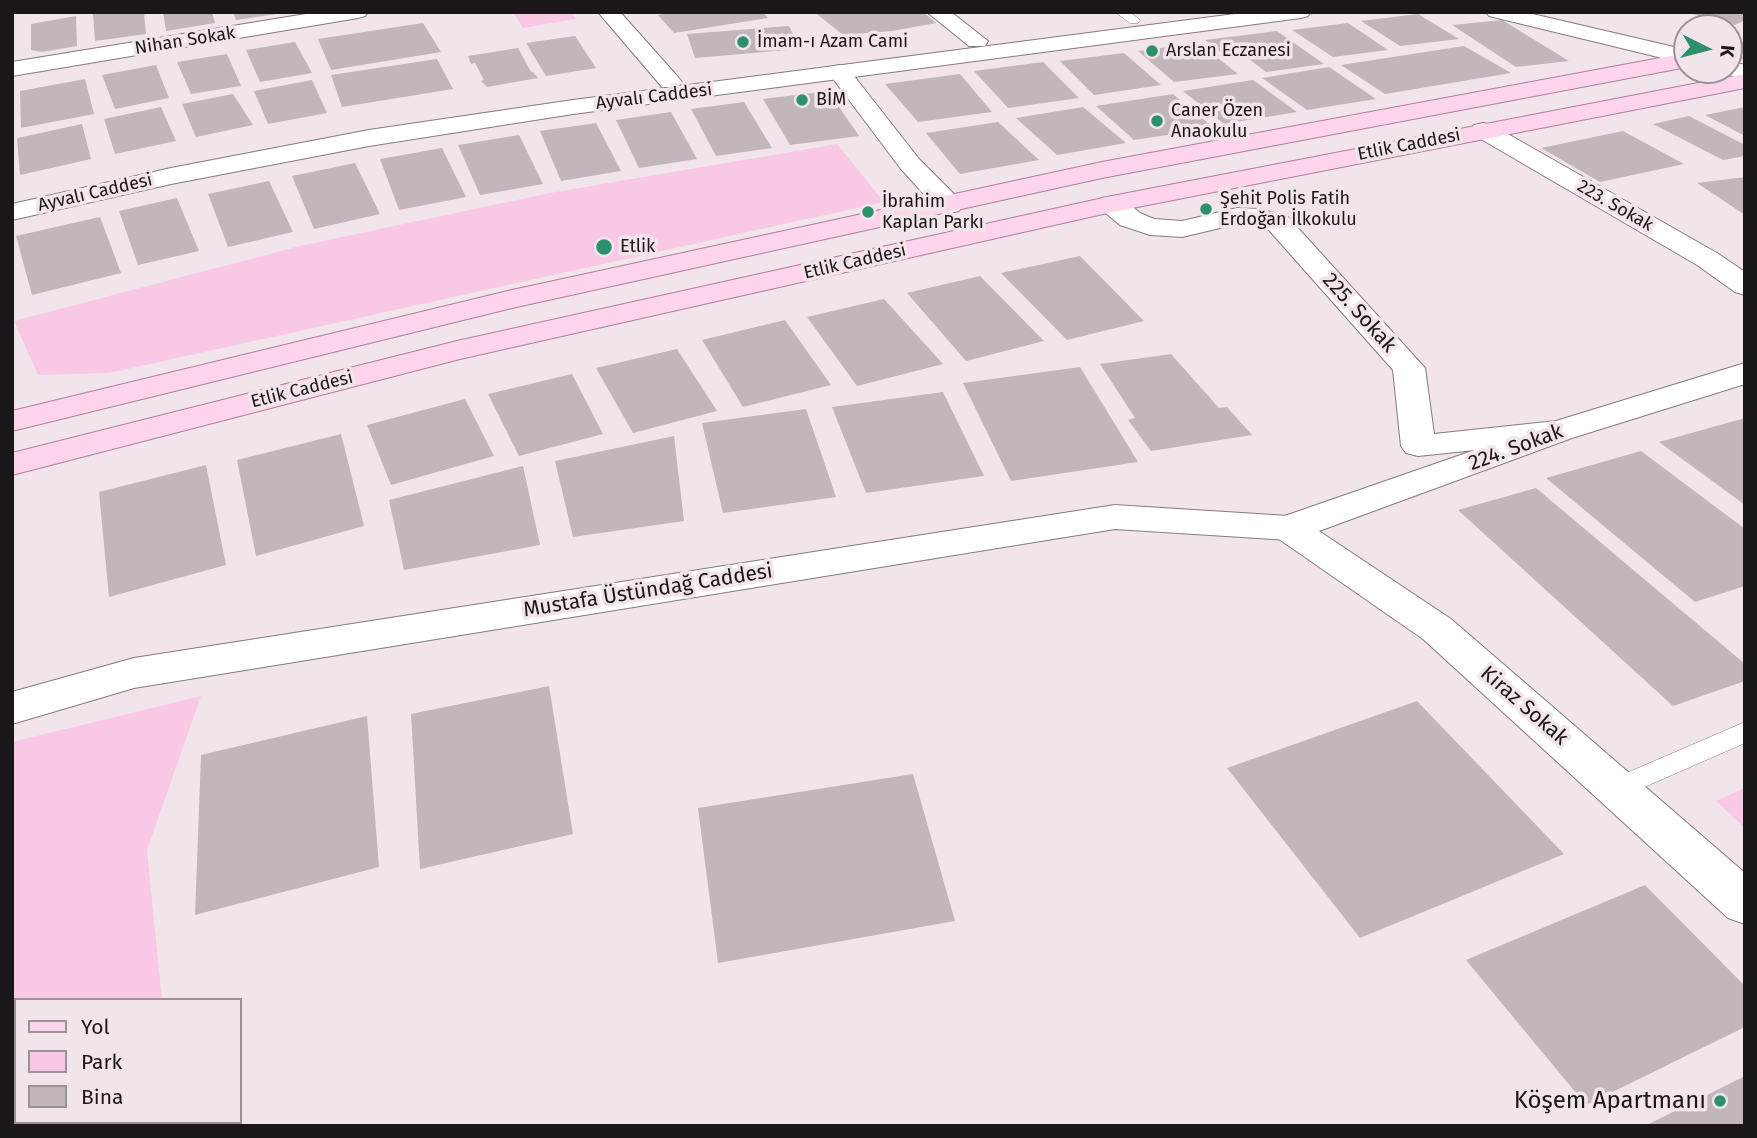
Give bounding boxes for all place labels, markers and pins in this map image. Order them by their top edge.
place label: İmam-ı Azam Cami [757,31,908,53]
marker: İmam-ı Azam Cami [735,34,751,50]
place label: Arslan Eczanesi [1166,40,1291,62]
marker: Arslan Eczanesi [1144,43,1160,59]
place label: BİM [816,89,846,111]
marker: BİM [794,92,810,108]
place label: Caner Özen Anaokulu [1171,100,1263,142]
marker: Caner Özen Anaokulu [1149,113,1165,129]
place label: Şehit Polis Fatih Erdoğan İlkokulu [1220,188,1357,230]
place label: İbrahim Kaplan Parkı [882,191,984,234]
marker: Şehit Polis Fatih Erdoğan İlkokulu [1198,201,1214,217]
marker: İbrahim Kaplan Parkı [860,204,876,220]
place label: Etlik [620,236,655,258]
marker: Etlik [594,237,614,257]
place label: Köşem Apartmanı [1514,1087,1706,1115]
marker: Köşem Apartmanı [1712,1093,1728,1109]

